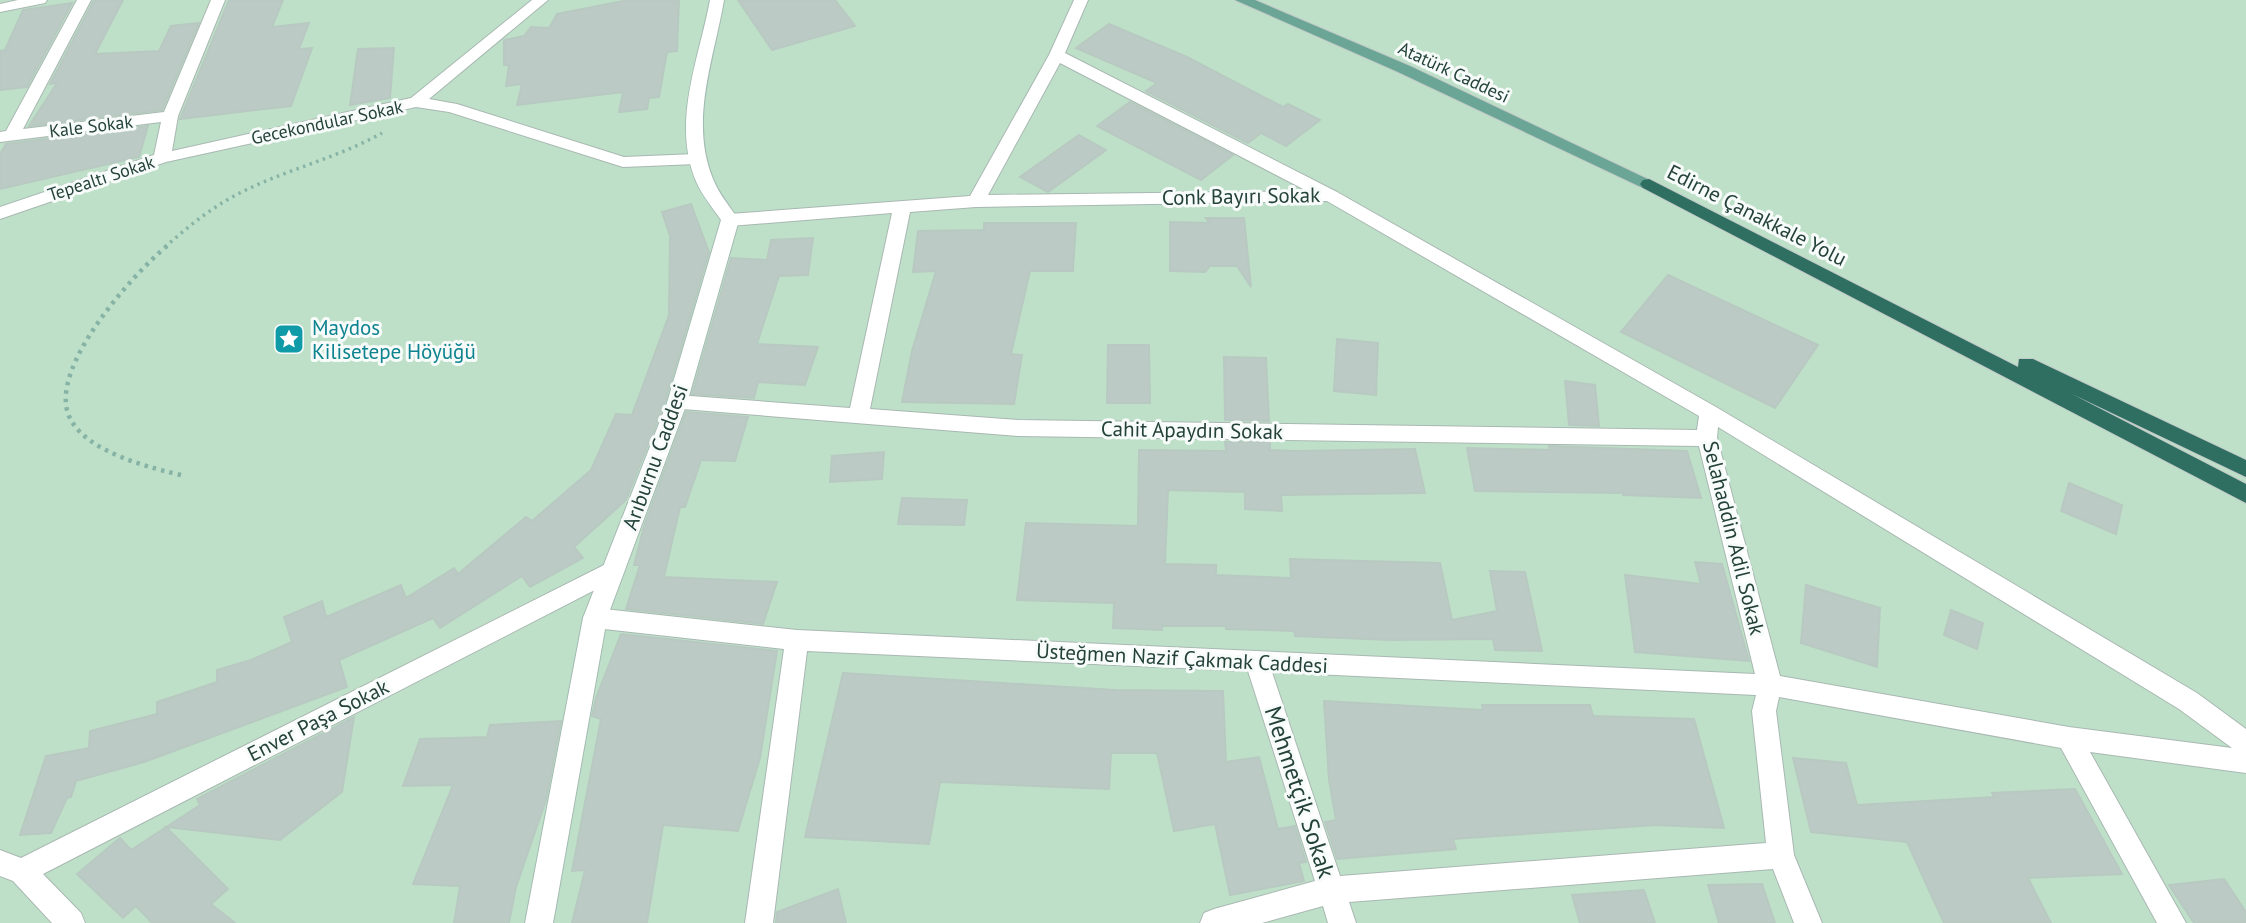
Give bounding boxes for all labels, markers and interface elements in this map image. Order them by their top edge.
street label: Atatürk Caddesi [1395,36,1513,108]
street label: Gecekondular Sokak [249,95,405,149]
street label: Kale Sokak [48,109,134,143]
street label: Tepealtı Sokak [45,150,158,206]
street label: Edirne Çanakkale Yolu [1663,158,1851,272]
street label: Conk Bayırı Sokak [1162,181,1320,211]
place label: Maydos Kilisetepe Höyüğü [312,314,476,365]
place icon: Maydos Kilisetepe Höyüğü [272,322,306,356]
street label: Arıburnu Caddesi [616,380,694,534]
street label: Cahit Apaydın Sokak [1101,415,1283,445]
street label: Selahaddin Adil Sokak [1697,438,1771,638]
street label: Üsteğmen Nazif Çakmak Caddesi [1035,637,1329,679]
street label: Enver Paşa Sokak [243,673,393,767]
street label: Mehmetçik Sokak [1258,702,1343,882]

